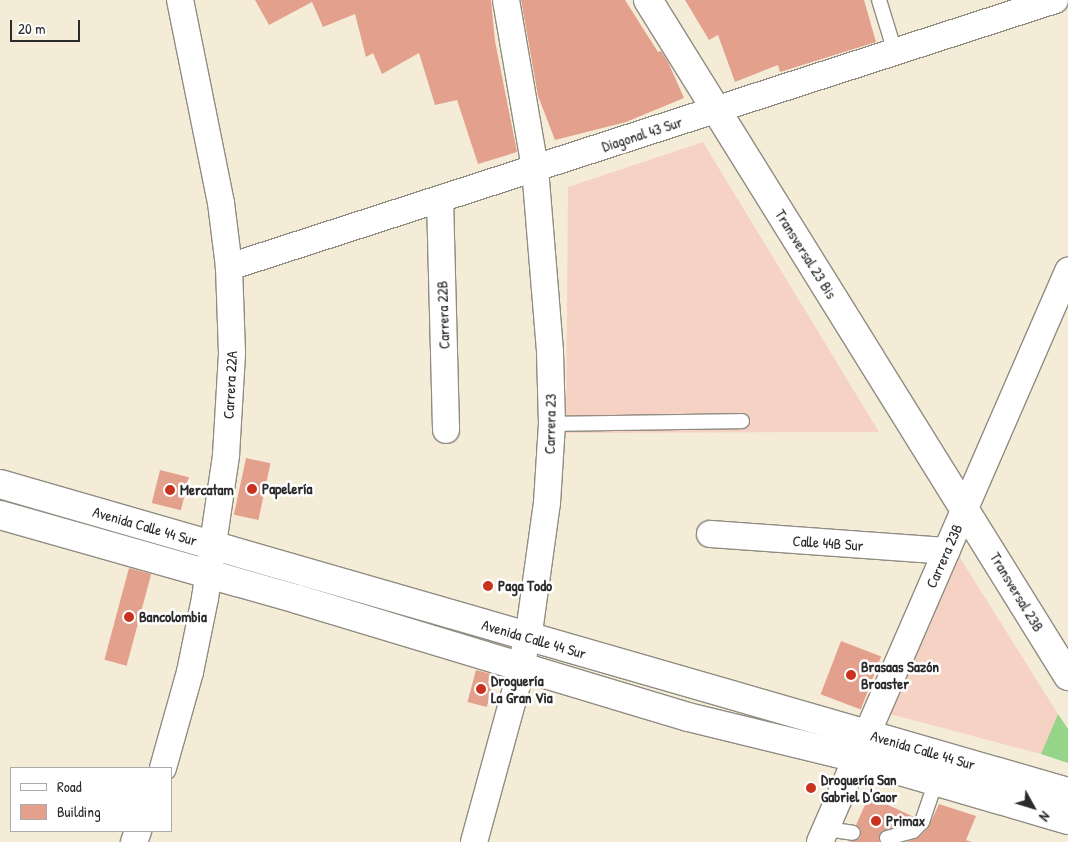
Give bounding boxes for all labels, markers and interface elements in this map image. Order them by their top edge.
scale bar [12,10,82,42]
text: 20 m [18,18,45,39]
street label: Diagonal 43 Sur [599,113,685,155]
street label: Transversal 23 Bis [771,206,841,302]
street label: Carrera 22B [433,281,453,349]
street label: Carrera 22A [219,351,241,419]
street label: Carrera 23 [540,394,560,454]
place label: Papelería [262,480,312,498]
place label: Mercatam [180,481,234,499]
marker: Papelería [246,483,258,495]
marker: Mercatam [164,484,176,496]
street label: Avenida Calle 44 Sur [91,502,199,550]
street label: Carrera 23B [922,521,966,591]
street label: Calle 44B Sur [792,532,864,554]
street label: Transversal 23B [986,549,1048,635]
place label: Paga Todo [498,577,552,595]
marker: Paga Todo [482,580,494,592]
place label: Bancolombia [139,608,207,626]
marker: Bancolombia [123,611,135,623]
street label: Avenida Calle 44 Sur [480,615,588,663]
place label: Brasaas Sazón Broaster [861,657,939,692]
marker: Brasaas Sazón Broaster [845,669,857,681]
place label: Droguería La Gran Via [491,671,553,706]
marker: Droguería La Gran Via [475,683,487,695]
street label: Avenida Calle 44 Sur [869,726,977,774]
legend [10,767,172,832]
place label: Droguería San Gabriel D'Gaor [821,770,897,805]
text: Road [57,776,82,797]
marker: Droguería San Gabriel D'Gaor [805,782,817,794]
north arrow [1008,782,1058,832]
text: Building [57,801,101,822]
text: N [1035,808,1055,826]
place label: Primax [886,812,925,830]
marker: Primax [870,815,882,827]

